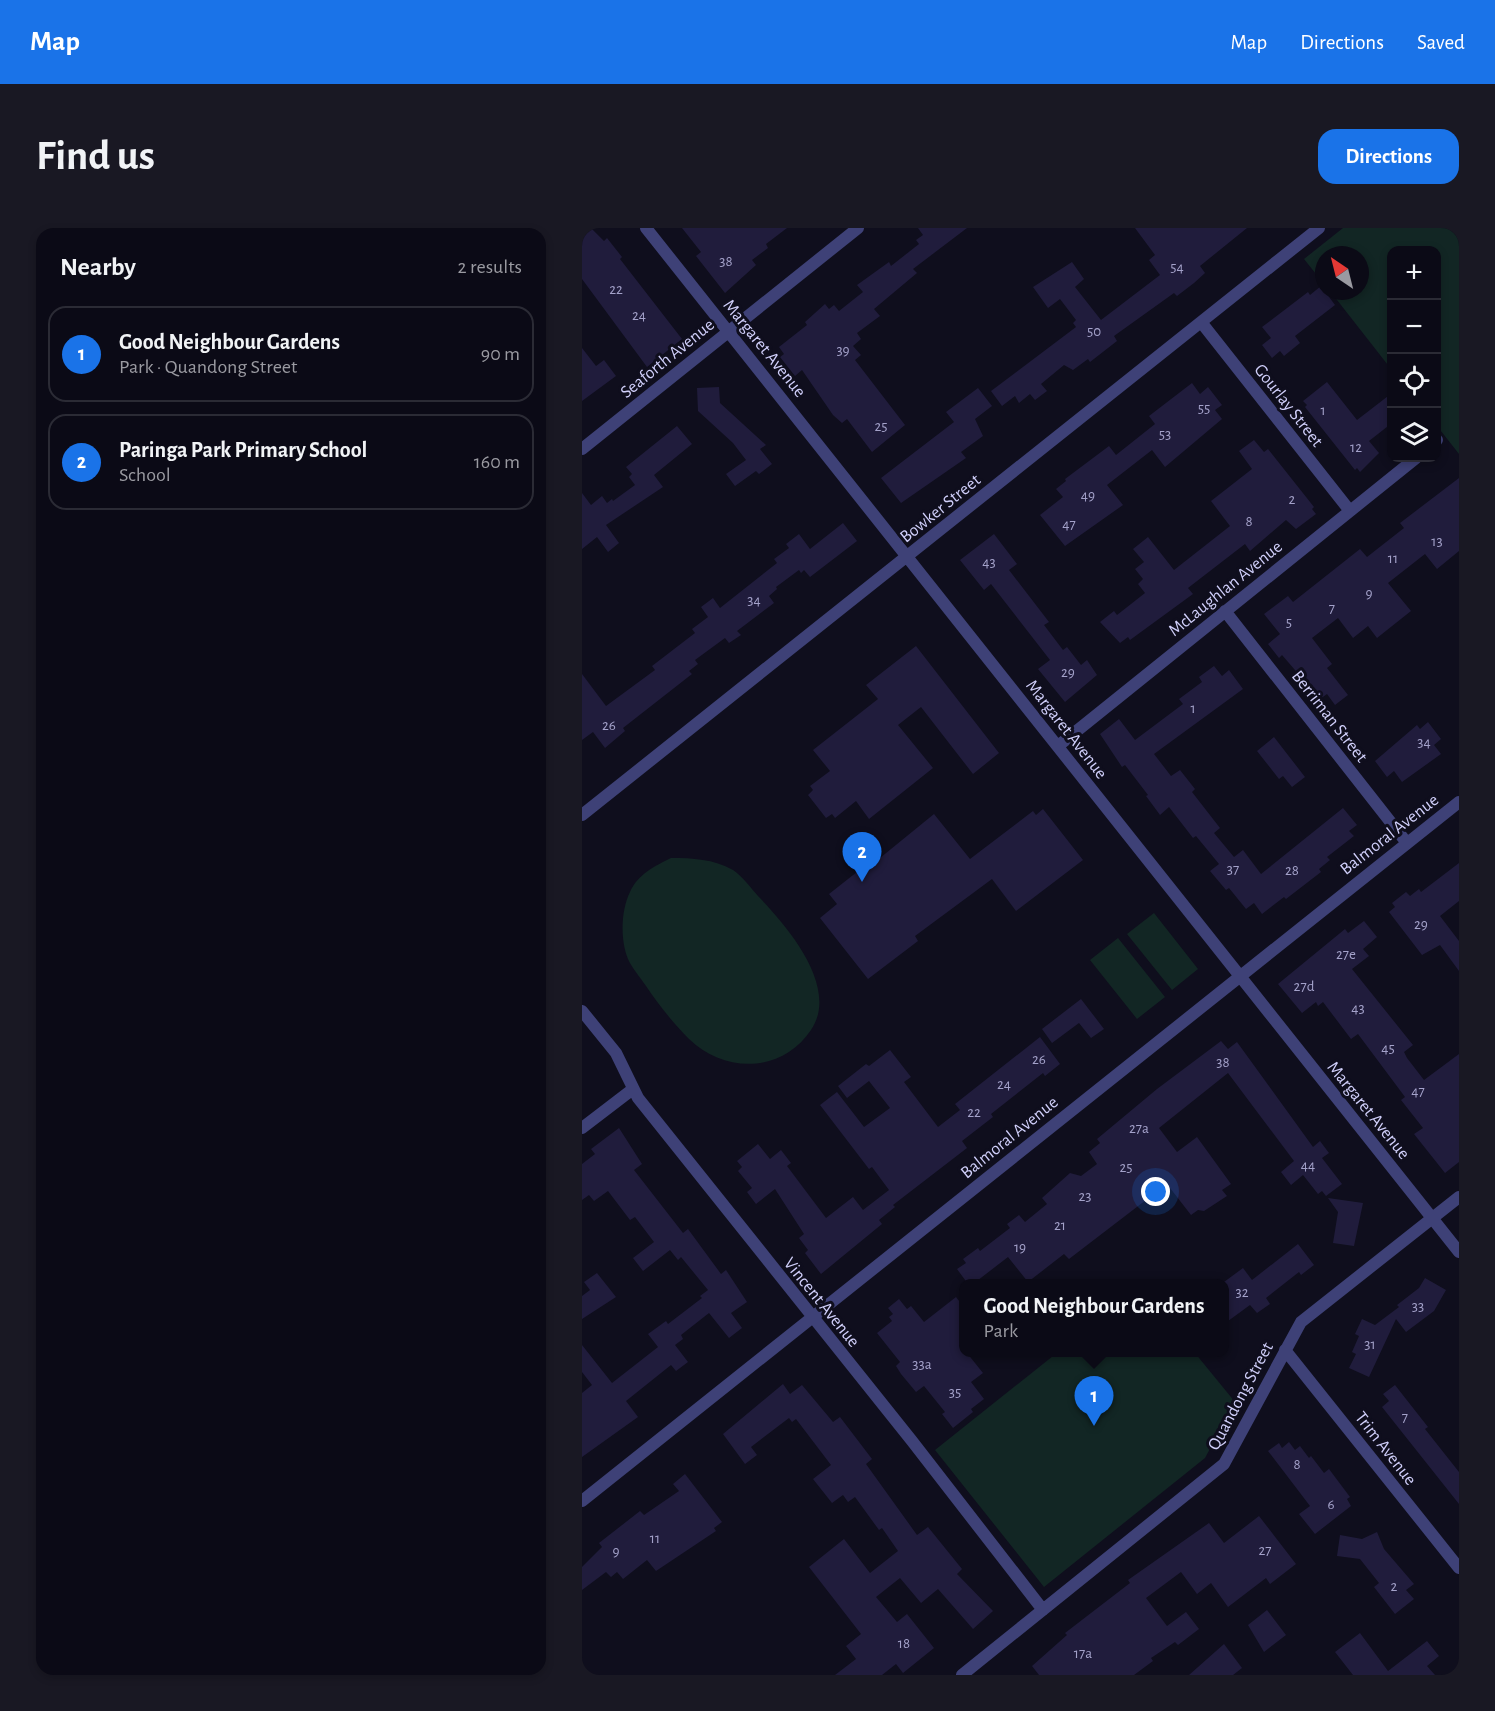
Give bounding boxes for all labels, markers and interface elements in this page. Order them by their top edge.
text: Map [30,28,80,56]
text: Map [1231,32,1267,53]
text: Directions [1300,32,1384,53]
text: Saved [1417,32,1465,53]
button: Directions [1318,129,1459,184]
text: Find us [36,135,155,177]
north arrow [1315,246,1369,300]
map controls [1387,246,1441,462]
button: + [1387,246,1441,300]
text: Nearby [60,254,136,280]
house number: 38 [719,254,733,269]
text: 2 results [458,257,522,277]
house number: 54 [1170,260,1184,275]
house number: 22 [609,282,623,297]
street label: Margaret Avenue [719,296,809,401]
button: − [1387,300,1441,354]
house number: 24 [632,308,646,323]
street label: Seaforth Avenue [617,316,718,402]
house number: 50 [1087,324,1101,339]
text: Good Neighbour Gardens [119,331,340,353]
house number: 39 [836,343,850,358]
text: 1 [78,344,85,364]
text: 90 m [481,344,520,364]
button: locate [1387,354,1441,408]
text: Park · Quandong Street [119,357,297,377]
street label: Gourlay Street [1250,361,1326,451]
house number: 55 [1198,401,1210,416]
house number: 1 [1320,403,1326,418]
button: layers [1387,408,1441,462]
house number: 25 [874,419,888,434]
house number: 53 [1159,427,1171,442]
text: Paringa Park Primary School [119,439,367,461]
house number: 12 [1350,440,1362,455]
text: 2 [77,452,86,472]
text: 160 m [474,452,520,472]
text: School [119,465,171,485]
street label: Bowker Street [897,471,984,546]
house number: 49 [1081,488,1095,503]
house number: 2 [1289,492,1296,507]
house number: 8 [1245,514,1253,529]
house number: 47 [1062,517,1076,532]
house number: 13 [1431,534,1443,549]
street label: McLaughlan Avenue [1165,538,1286,640]
house number: 11 [1388,551,1398,566]
house number: 43 [982,555,996,570]
house number: 9 [1365,586,1373,601]
house number: 34 [747,593,761,608]
house number: 7 [1329,601,1335,616]
house number: 5 [1286,615,1292,630]
house number: 29 [1061,665,1075,680]
street label: Berriman Street [1288,667,1371,766]
street label: Margaret Avenue [1022,677,1110,782]
house number: 1 [1190,701,1196,716]
house number: 26 [602,718,616,733]
house number: 34 [1417,735,1431,750]
street label: Balmoral Avenue [1337,791,1442,879]
pin: 2 [842,832,882,882]
house number: 37 [1227,862,1239,877]
house number: 28 [1285,863,1299,878]
house number: 29 [1414,917,1428,932]
house number: 27e [1336,947,1356,962]
house number: 27d [1294,979,1315,994]
house number: 43 [1351,1001,1365,1016]
house number: 45 [1381,1041,1395,1056]
house number: 26 [1032,1052,1046,1067]
house number: 38 [1216,1055,1230,1070]
street label: Margaret Avenue [1323,1058,1413,1163]
house number: 24 [997,1077,1011,1092]
house number: 47 [1411,1084,1425,1099]
street label: Balmoral Avenue [958,1093,1062,1182]
house number: 22 [967,1105,981,1120]
house number: 27a [1129,1121,1149,1136]
house number: 44 [1301,1158,1315,1173]
house number: 25 [1119,1160,1133,1175]
your location [1141,1177,1170,1206]
house number: 23 [1078,1189,1092,1204]
house number: 21 [1054,1218,1066,1233]
house number: 19 [1014,1240,1026,1255]
street label: Vincent Avenue [780,1254,863,1351]
popup [959,1279,1229,1357]
house number: 32 [1235,1285,1249,1300]
text: Good Neighbour Gardens [984,1295,1204,1317]
house number: 33 [1412,1299,1424,1314]
text: Park [984,1321,1018,1341]
house number: 31 [1364,1337,1376,1352]
street label: Quandong Street [1205,1339,1277,1453]
house number: 33a [912,1357,932,1372]
pin: 1 [1074,1376,1114,1426]
house number: 35 [949,1385,961,1400]
street label: Trim Avenue [1351,1409,1419,1489]
house number: 7 [1402,1410,1408,1425]
house number: 8 [1293,1457,1301,1472]
house number: 6 [1327,1497,1335,1512]
house number: 11 [650,1531,660,1546]
house number: 27 [1258,1543,1272,1558]
house number: 9 [612,1544,620,1559]
house number: 2 [1391,1579,1398,1594]
house number: 18 [898,1636,910,1651]
house number: 17a [1074,1646,1092,1661]

